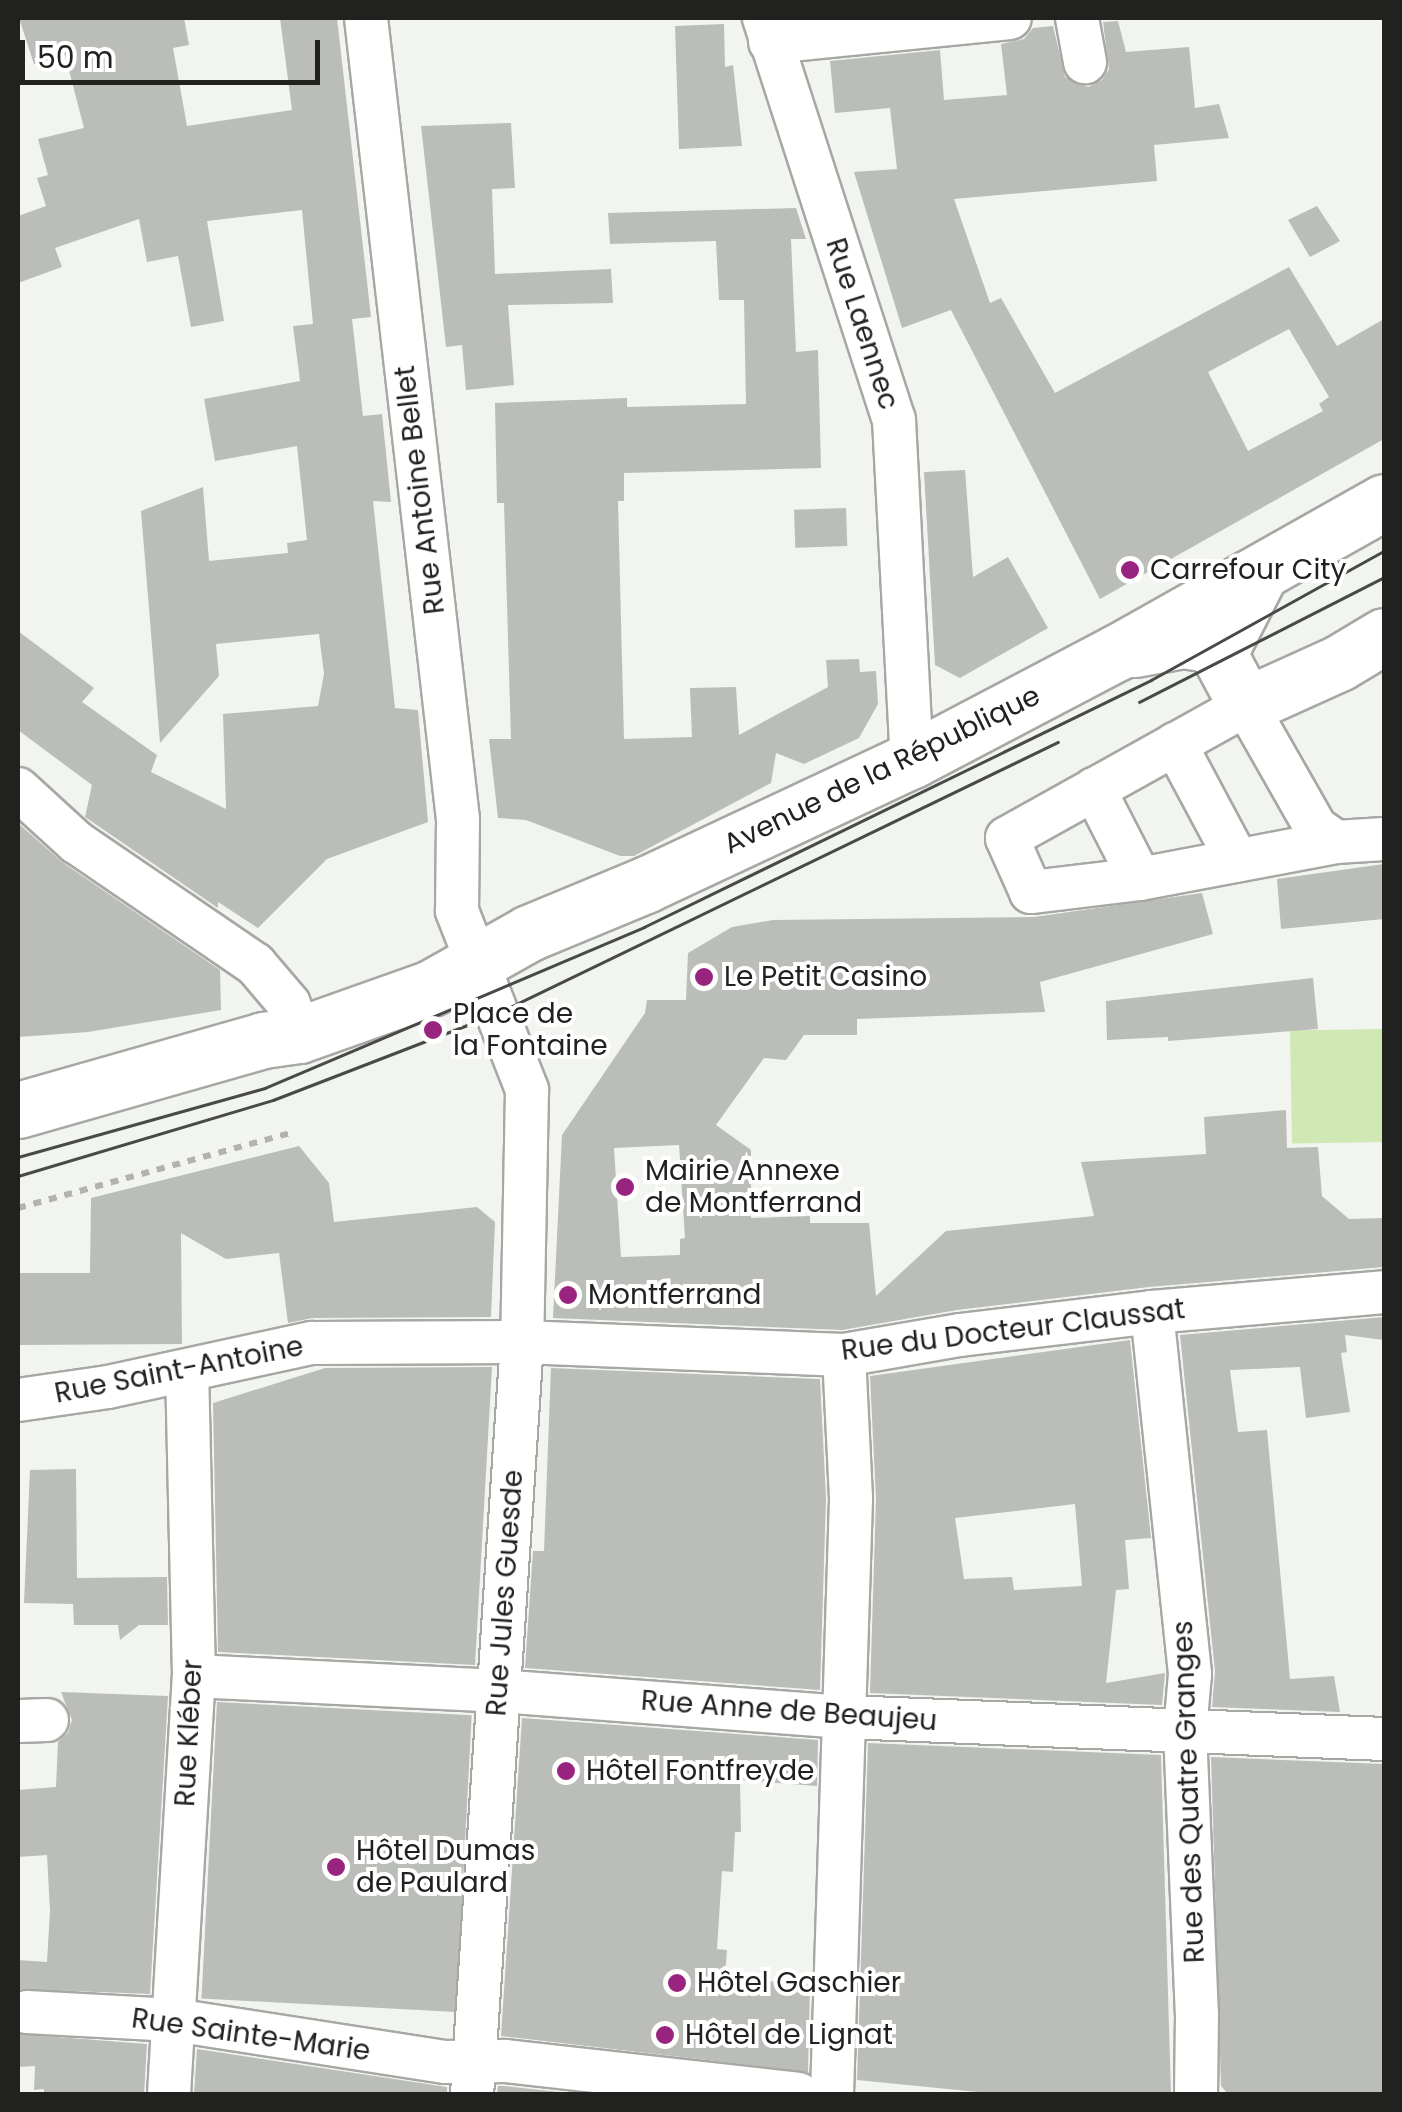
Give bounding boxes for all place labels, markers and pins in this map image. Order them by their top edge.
place label: Carrefour City [1150,553,1346,587]
marker: Carrefour City [1119,559,1141,581]
place label: Le Petit Casino [724,960,927,994]
marker: Le Petit Casino [693,966,715,988]
place label: Place de la Fontaine [453,997,608,1063]
marker: Place de la Fontaine [422,1019,444,1041]
place label: Mairie Annexe de Montferrand [645,1154,862,1220]
marker: Mairie Annexe de Montferrand [614,1176,636,1198]
place label: Montferrand [588,1278,761,1312]
marker: Montferrand [557,1284,579,1306]
place label: Hôtel Fontfreyde [586,1754,814,1788]
marker: Hôtel Fontfreyde [555,1760,577,1782]
place label: Hôtel Dumas de Paulard [356,1834,535,1900]
marker: Hôtel Dumas de Paulard [325,1856,347,1878]
place label: Hôtel Gaschier [697,1966,901,2000]
marker: Hôtel Gaschier [666,1972,688,1994]
place label: Hôtel de Lignat [685,2018,893,2052]
marker: Hôtel de Lignat [654,2024,676,2046]

